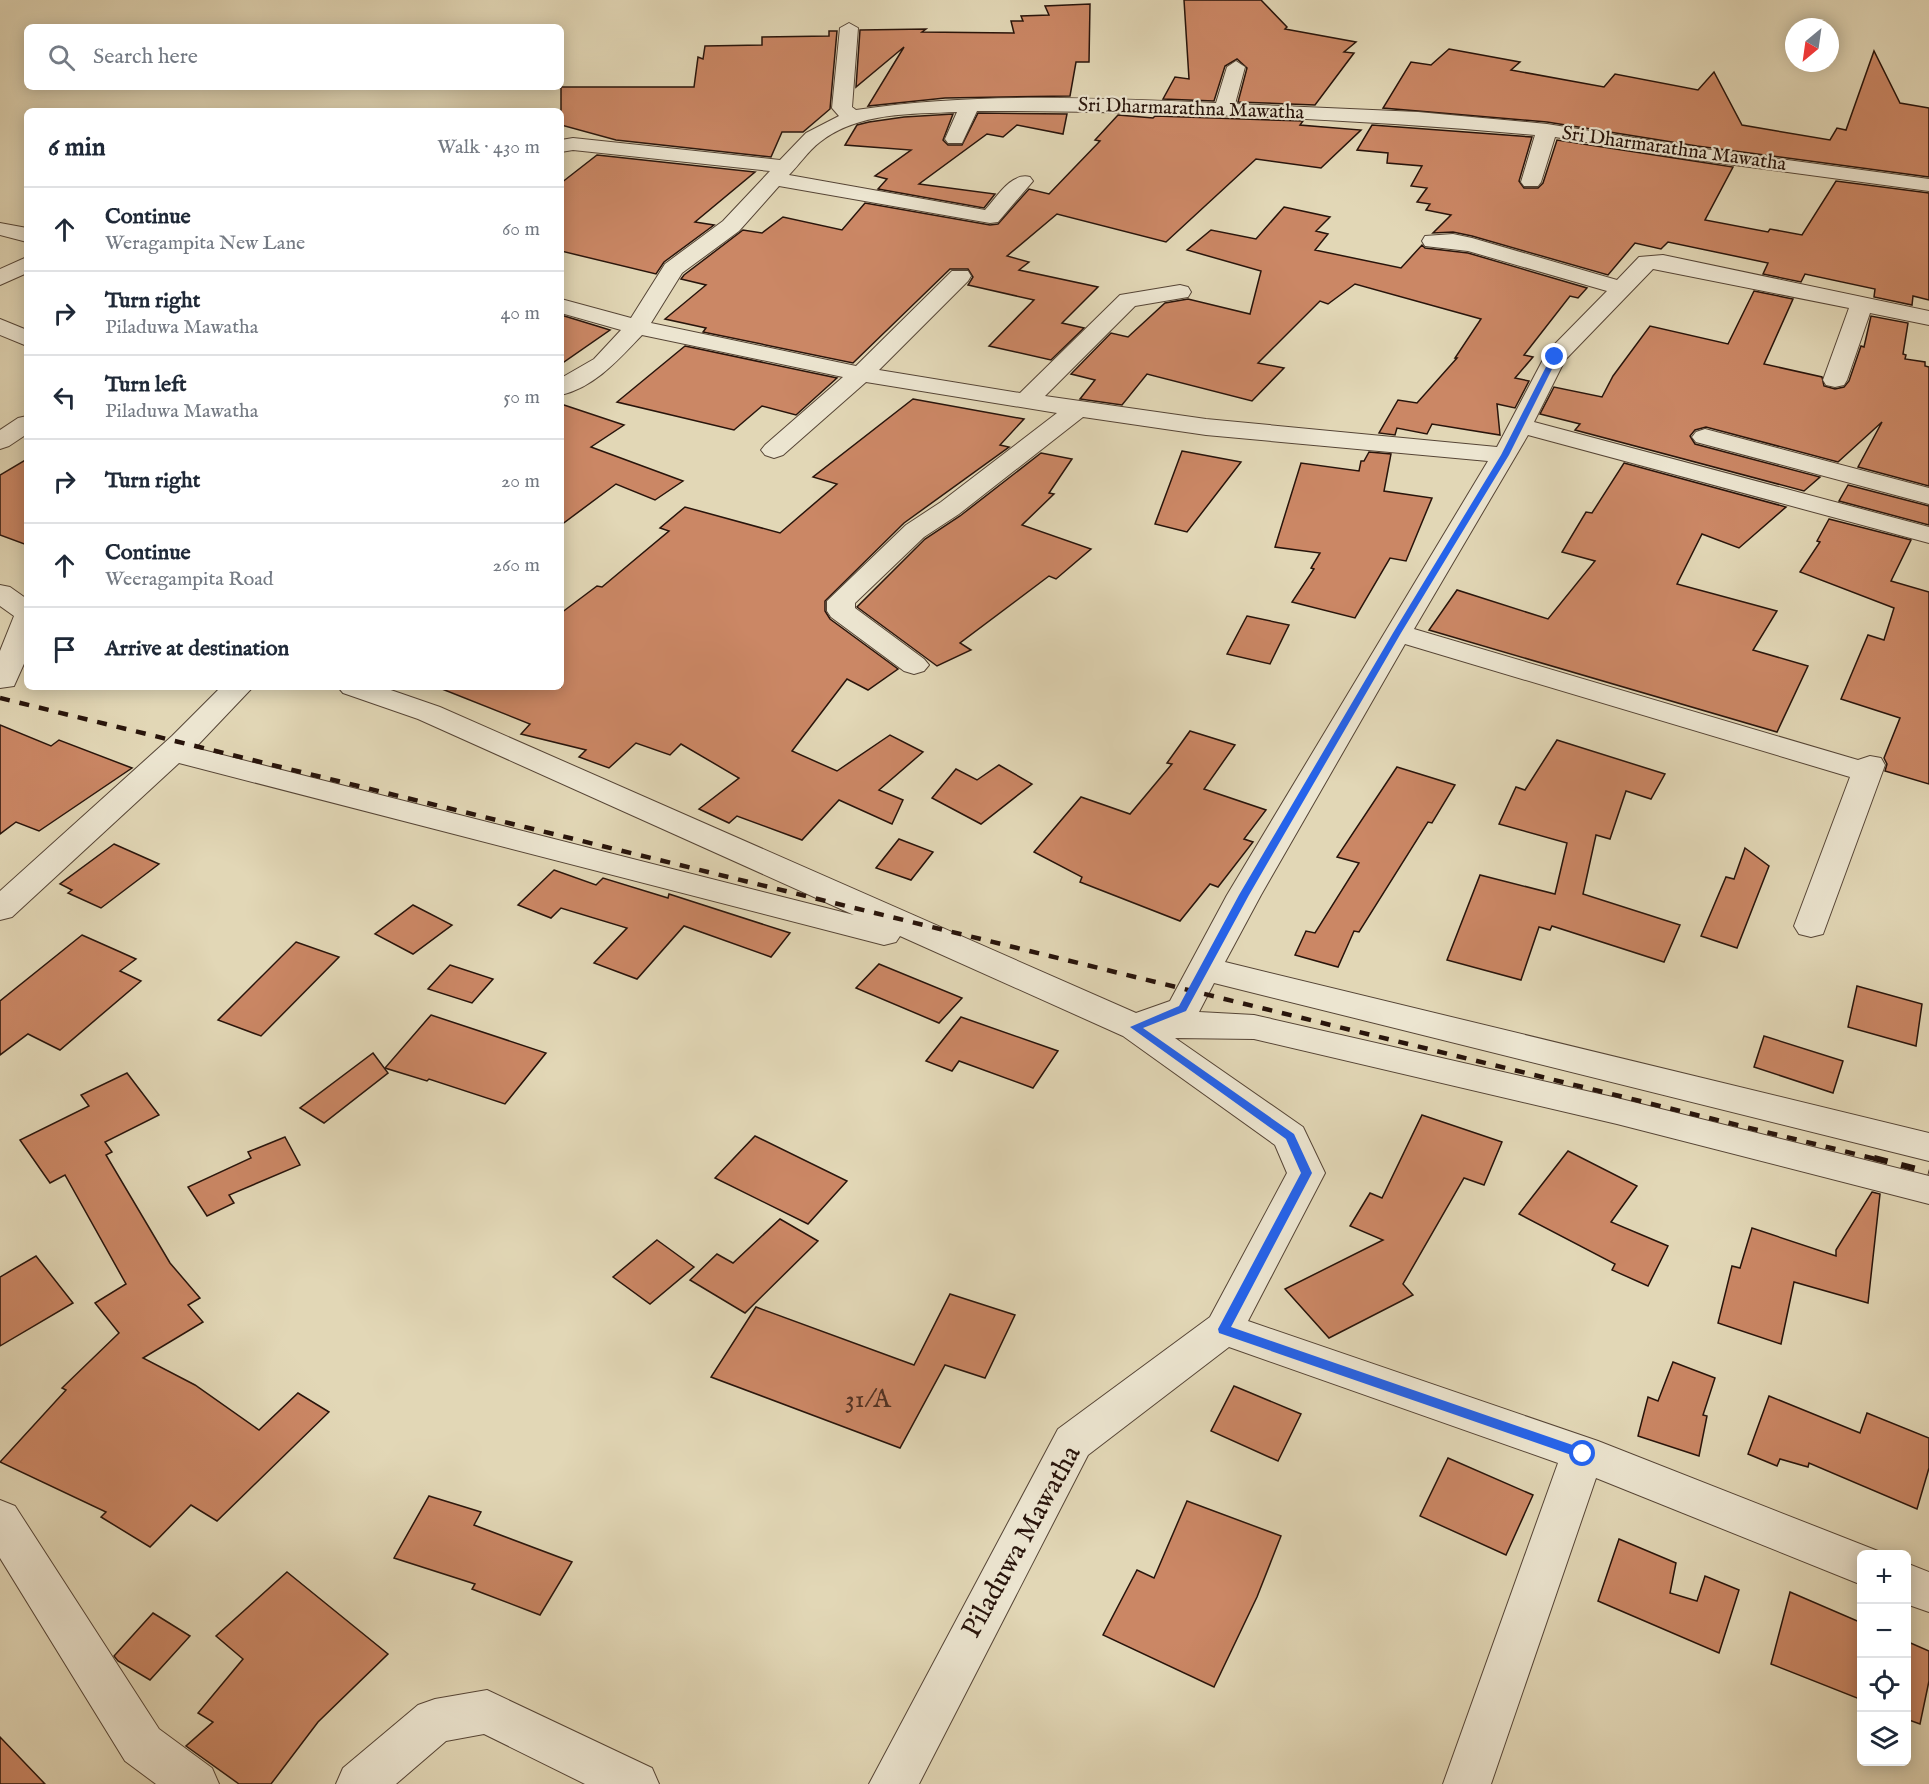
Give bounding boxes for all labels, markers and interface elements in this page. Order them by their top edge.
north arrow [1785,18,1839,72]
search box [24,24,564,90]
icon: search [45,41,78,74]
text: Search here [93,43,198,71]
street label: Sri Dharmarathna Mawatha [1077,93,1305,125]
street label: Sri Dharmarathna Mawatha [1560,121,1788,177]
text: 6 min [48,131,106,164]
text: Walk · 430 m [437,135,540,160]
text: Continue [105,203,191,231]
icon: ahead [48,213,81,246]
text: 60 m [502,217,540,242]
text: Weragampita New Lane [105,231,305,256]
text: Turn right [105,287,200,315]
icon: right [48,297,81,330]
text: 40 m [501,301,540,326]
text: Piladuwa Mawatha [105,315,258,340]
route end [1541,343,1567,369]
text: Turn left [105,371,187,399]
icon: left [48,381,81,414]
text: 50 m [503,385,540,410]
text: Piladuwa Mawatha [105,399,258,424]
icon: right [48,465,81,498]
text: Turn right [105,467,200,495]
text: 20 m [501,469,540,494]
text: Continue [105,539,191,567]
icon: ahead [48,549,81,582]
text: 260 m [493,553,540,578]
text: Weeragampita Road [105,567,274,592]
icon: arrive [48,633,81,666]
text: Arrive at destination [105,635,289,663]
house number: 31/A [845,1383,892,1416]
street label: Piladuwa Mawatha [955,1439,1090,1644]
route start [1569,1440,1595,1466]
map controls [1857,1550,1911,1766]
button: + [1857,1550,1911,1604]
button: − [1857,1604,1911,1658]
button: locate [1857,1658,1911,1712]
button: layers [1857,1712,1911,1766]

